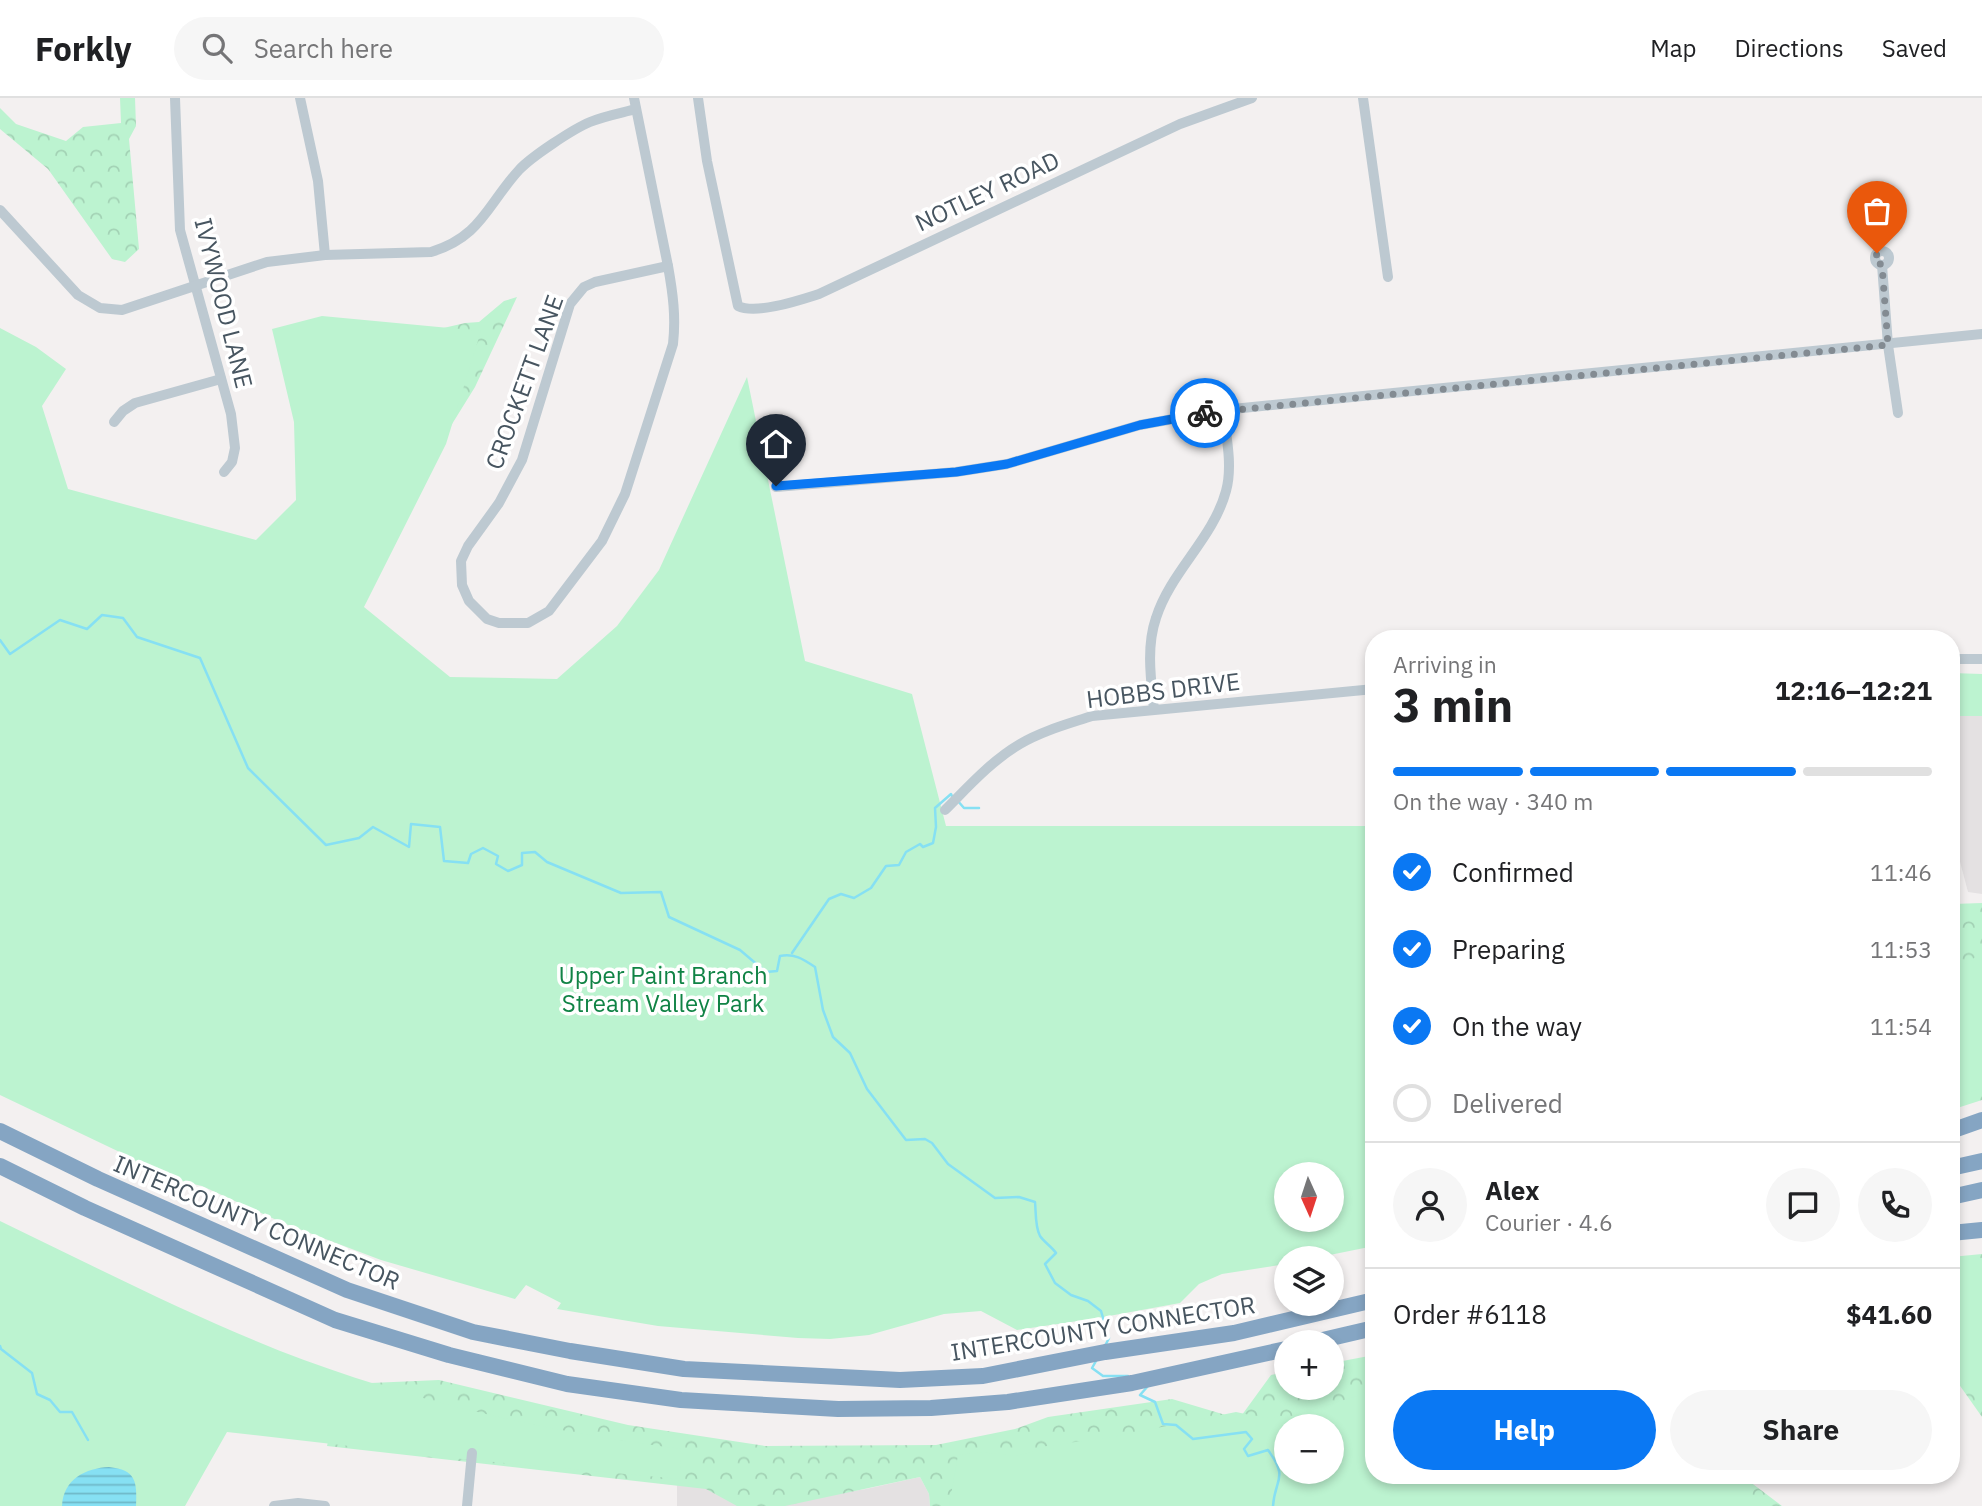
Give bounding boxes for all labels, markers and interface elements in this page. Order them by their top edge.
search box [174,17,664,80]
text: Forkly [35,27,132,70]
icon: search [198,29,236,67]
text: Search here [254,31,393,65]
text: Map [1650,32,1696,64]
text: Directions [1734,32,1844,64]
text: Saved [1882,32,1947,64]
street label: NOTLEY ROAD [910,144,1064,238]
pin [1847,181,1907,253]
icon: bag [1858,192,1896,230]
street label: IVYWOOD LANE [187,214,261,392]
street label: CROCKETT LANE [478,290,570,474]
courier [1170,378,1240,448]
icon: bike [1186,394,1224,432]
pin [746,414,806,486]
icon: home [757,425,795,463]
text: Arriving in [1393,649,1497,679]
street label: HOBBS DRIVE [1084,665,1242,715]
text: 12:16–12:21 [1775,673,1932,707]
text: 3 min [1393,675,1513,735]
text: On the way · 340 m [1393,786,1593,816]
icon: check [1393,853,1431,891]
text: Confirmed [1452,855,1574,889]
text: 11:46 [1870,857,1932,887]
icon: check [1393,930,1431,968]
text: Preparing [1452,932,1565,966]
text: 11:53 [1870,934,1932,964]
park label: Upper Paint Branch Stream Valley Park [558,959,768,1019]
icon: check [1393,1007,1431,1045]
text: On the way [1452,1009,1582,1043]
text: 11:54 [1870,1011,1932,1041]
text: Delivered [1452,1086,1563,1120]
street label: INTERCOUNTY CONNECTOR [109,1147,405,1297]
north arrow [1274,1162,1344,1232]
map controls [1274,1162,1344,1484]
button: person [1393,1168,1467,1242]
button: chat [1766,1168,1840,1242]
button: phone [1858,1168,1932,1242]
text: Alex [1485,1173,1539,1207]
text: Courier · 4.6 [1485,1207,1613,1237]
button: layers [1274,1246,1344,1316]
street label: INTERCOUNTY CONNECTOR [948,1288,1258,1368]
text: Order #6118 [1393,1297,1547,1331]
text: $41.60 [1846,1297,1932,1331]
button: + [1274,1330,1344,1400]
button: Help [1393,1390,1656,1470]
button: Share [1670,1390,1932,1470]
button: − [1274,1414,1344,1484]

